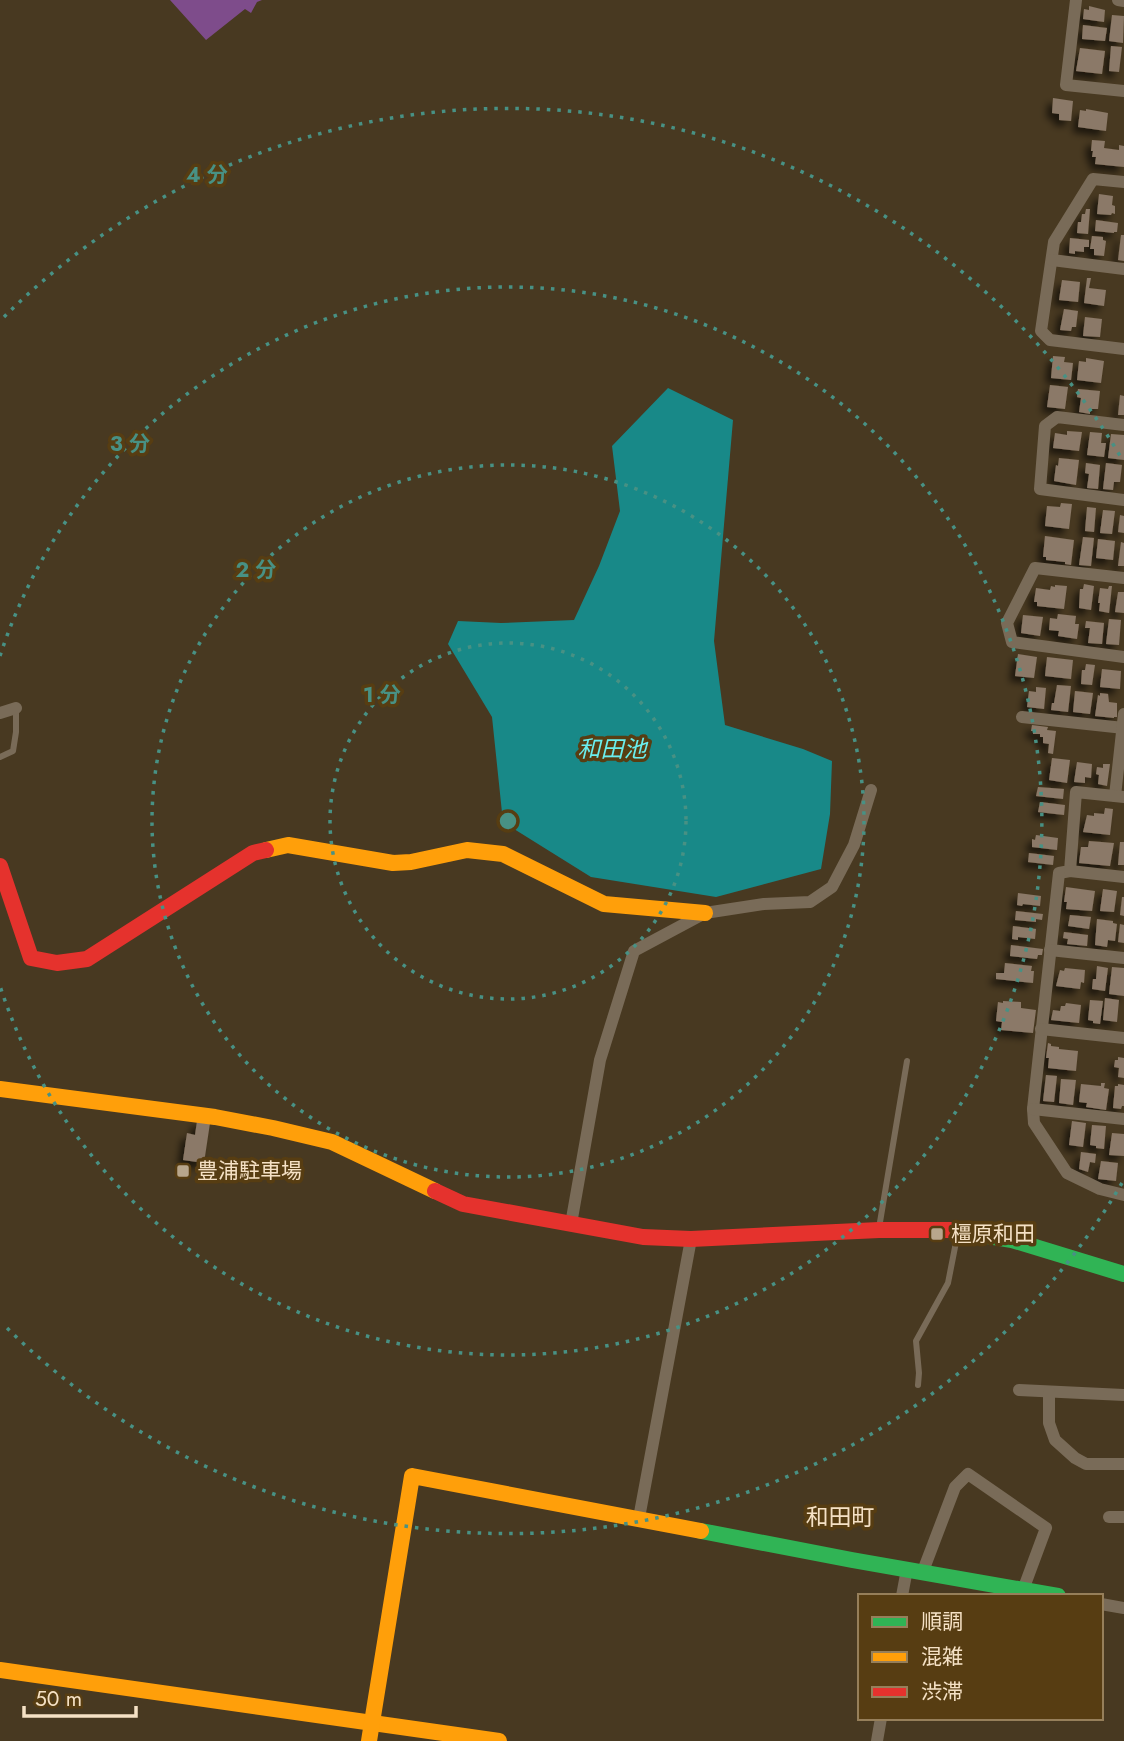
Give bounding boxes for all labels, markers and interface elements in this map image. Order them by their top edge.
text: 4 分 [186,160,228,190]
text: 3 分 [110,429,150,459]
text: 2 分 [235,555,277,585]
text: 1 分 [363,680,401,710]
water label: 和田池 [578,732,649,766]
centre of rings [496,809,520,833]
place label: 豊浦駐車場 [197,1156,302,1186]
marker: 豊浦駐車場 [175,1163,191,1179]
place label: 橿原和田 [951,1219,1035,1249]
marker: 橿原和田 [929,1226,945,1242]
district label: 和田町 [806,1500,875,1534]
legend [858,1594,1103,1720]
text: 順調 [921,1607,963,1637]
text: 混雑 [921,1642,963,1672]
scale bar [24,1674,136,1718]
text: 渋滞 [921,1677,963,1707]
text: 50 m [35,1684,82,1714]

